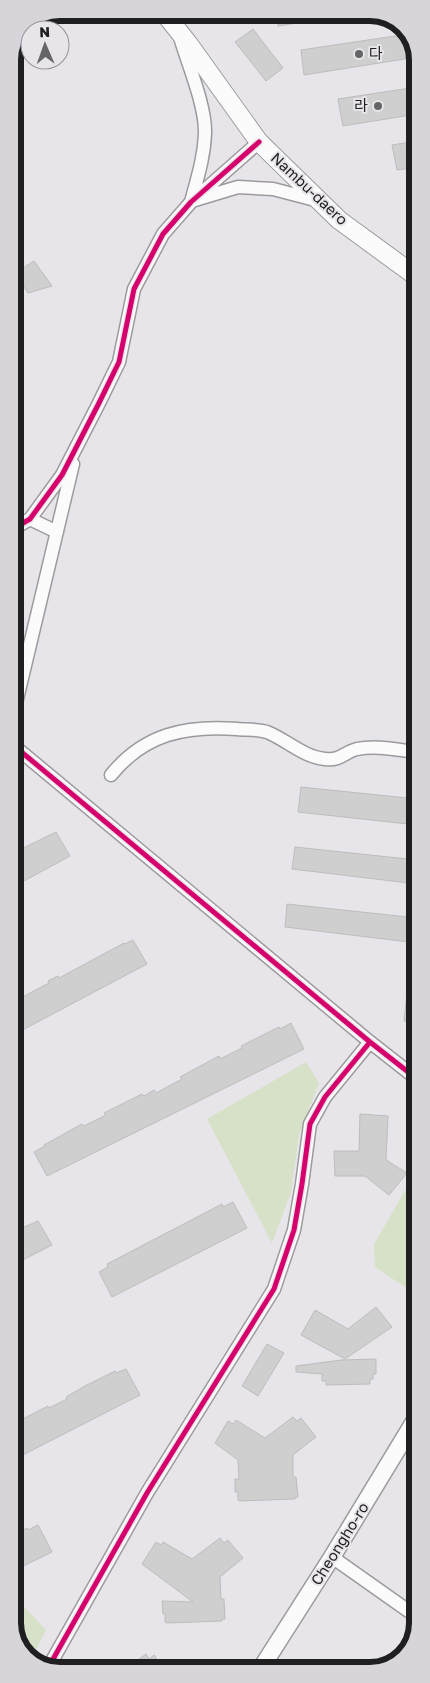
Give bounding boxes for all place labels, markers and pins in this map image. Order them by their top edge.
place label: 다 [369,44,383,62]
marker: 다 [353,48,365,60]
place label: 라 [354,96,368,114]
marker: 라 [372,100,384,112]

